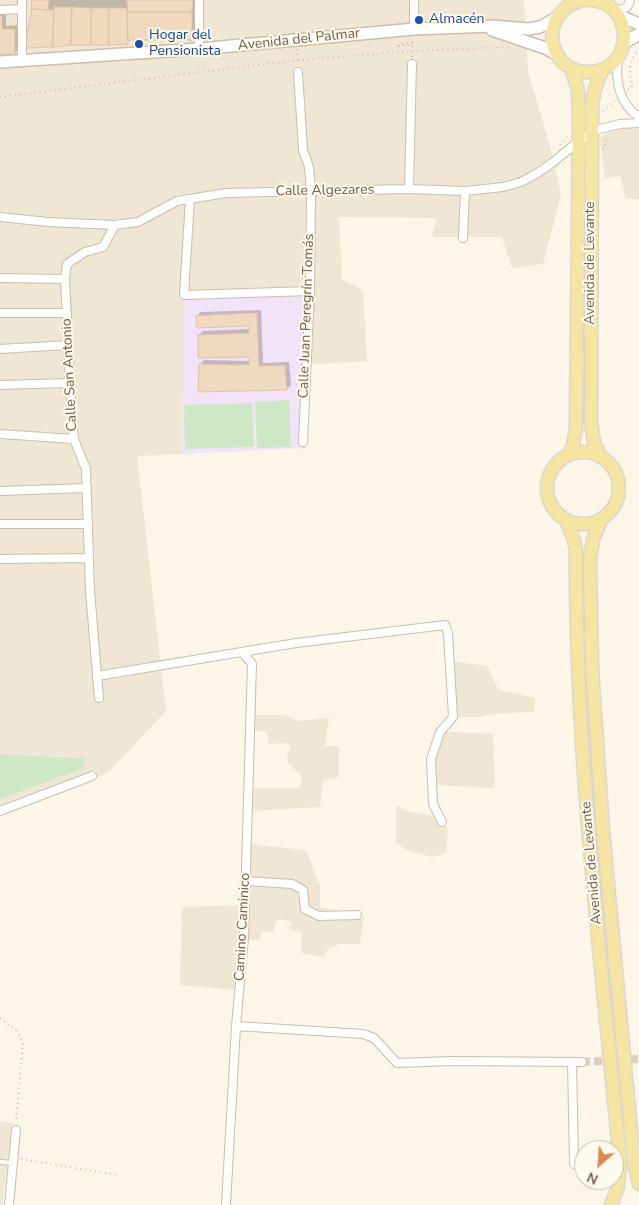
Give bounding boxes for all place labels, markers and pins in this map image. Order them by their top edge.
place label: Almacén [429,12,484,28]
marker: Almacén [413,14,425,26]
place label: Hogar del Pensionista [149,28,221,60]
marker: Hogar del Pensionista [133,38,145,50]

